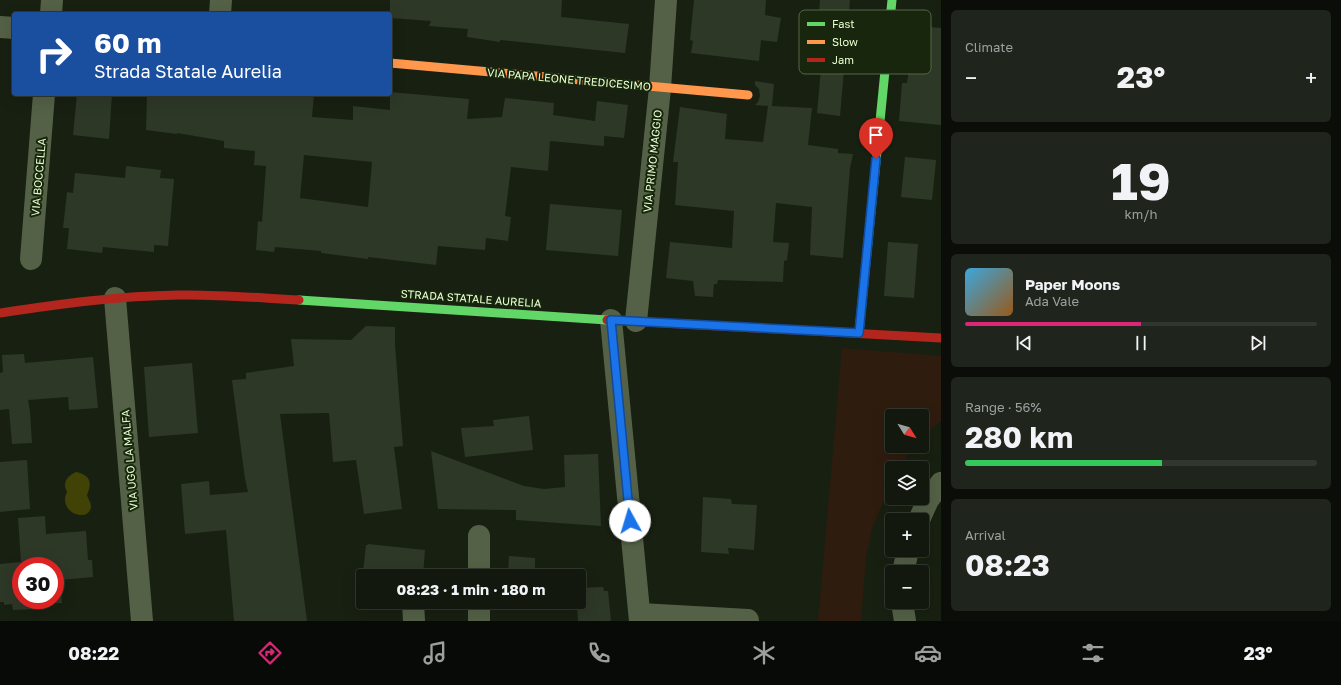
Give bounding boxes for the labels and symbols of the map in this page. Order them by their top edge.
legend [799,10,931,74]
text: Fast [832,17,855,30]
text: Slow [832,35,858,48]
text: Jam [832,53,854,66]
street label: VIA PAPA LEONE TREDICESIMO [487,65,651,93]
street label: VIA PRIMO MAGGIO [640,109,664,213]
pin [859,118,893,159]
street label: VIA BOCCELLA [28,137,48,217]
street label: STRADA STATALE AURELIA [400,287,542,309]
street label: VIA UGO LA MALFA [118,409,140,511]
north arrow [885,409,929,453]
position arrow [609,500,651,542]
speed limit sign: 30 [12,557,64,609]

